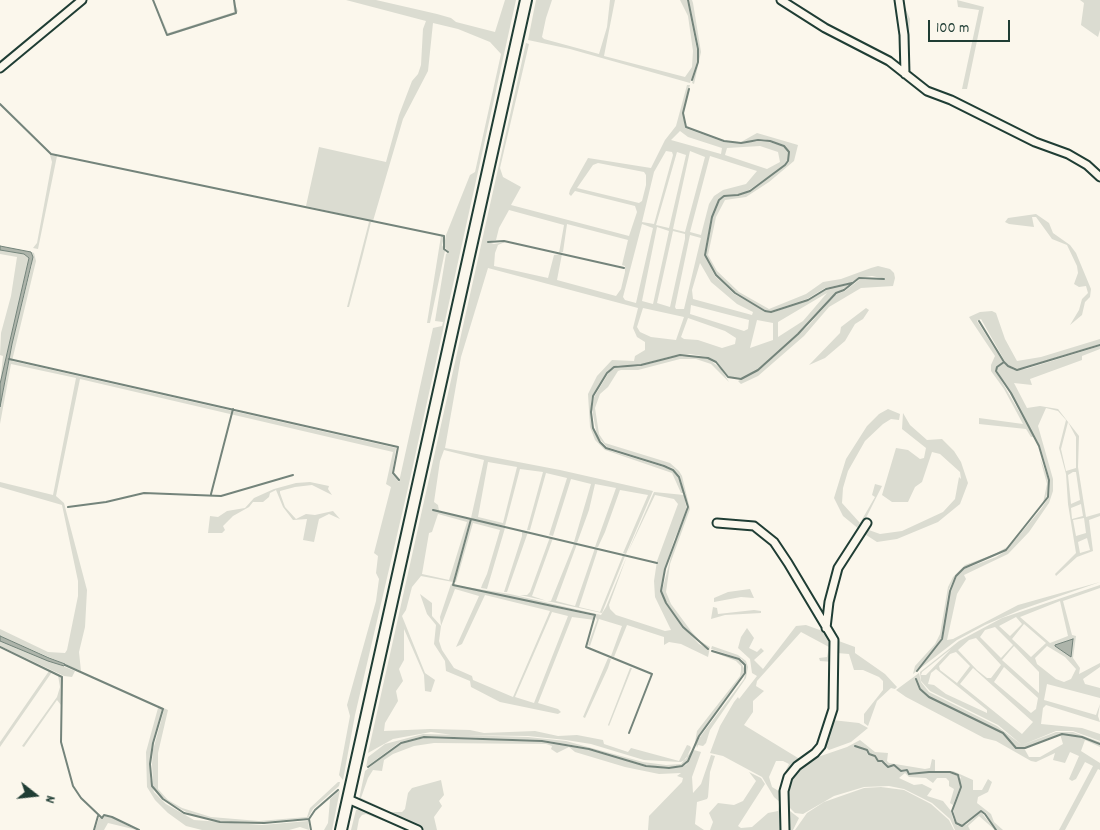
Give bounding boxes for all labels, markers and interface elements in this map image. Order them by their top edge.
scale bar [930,10,1012,42]
text: 100 m [936,18,969,40]
north arrow [10,770,60,820]
text: N [39,793,60,805]

